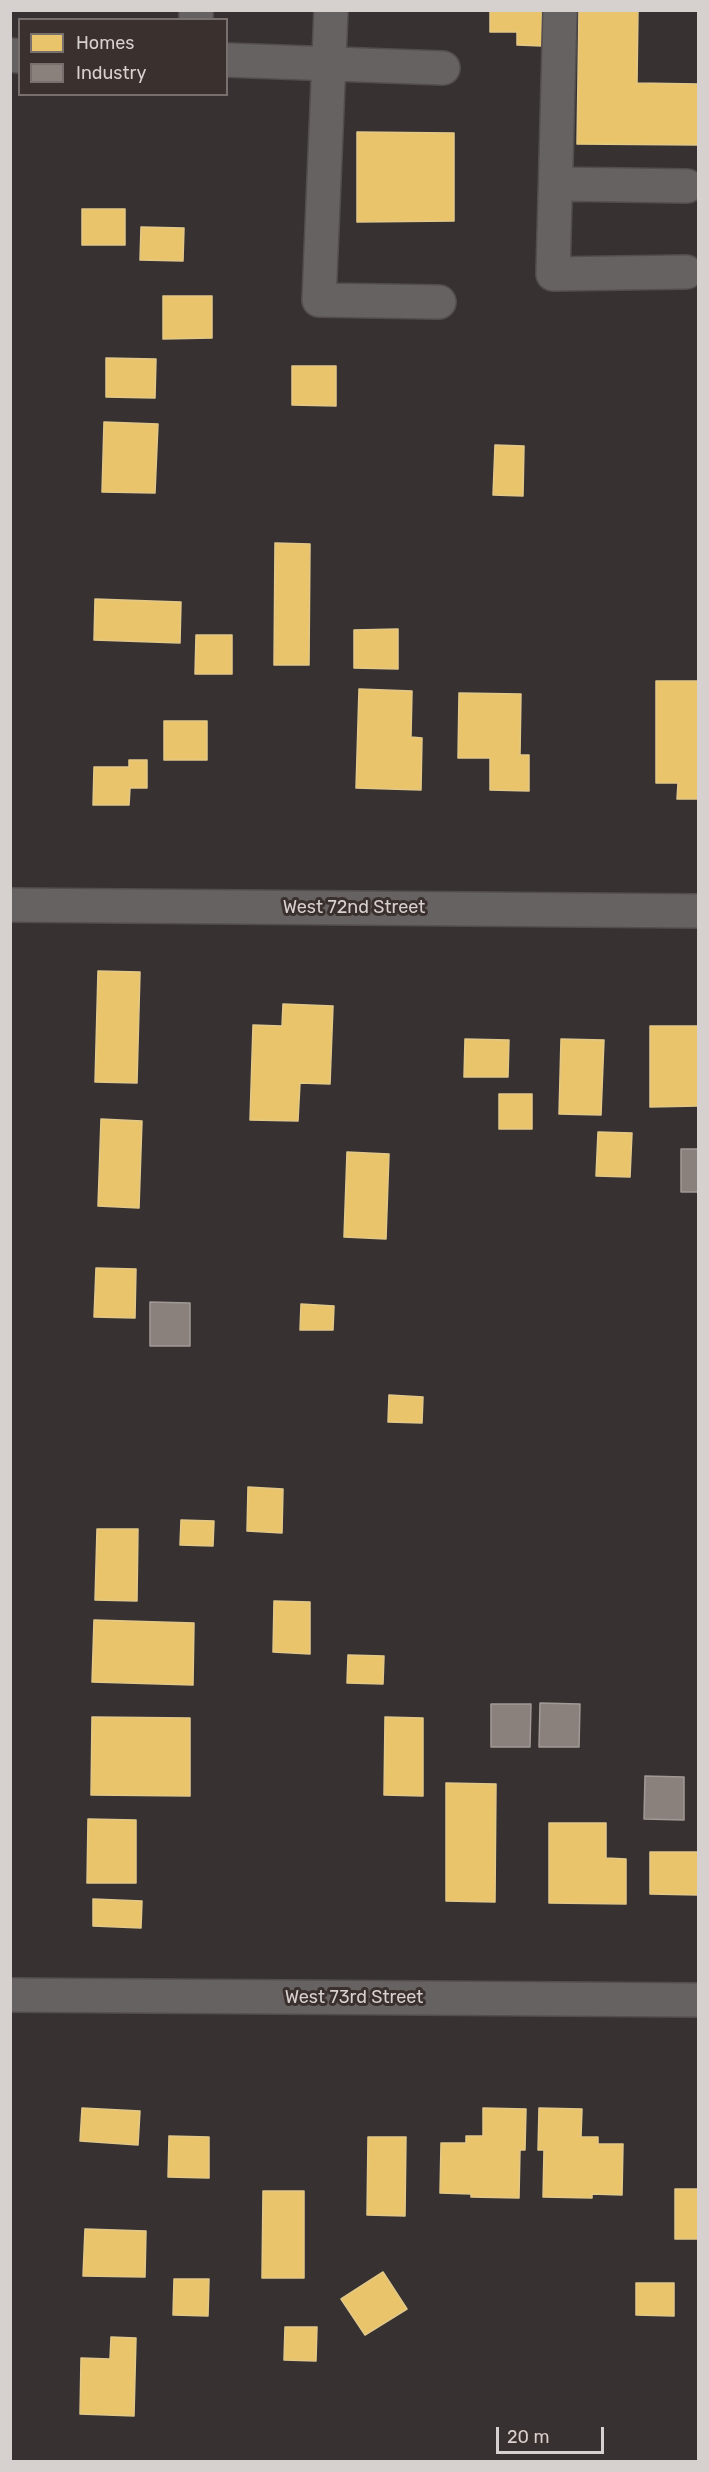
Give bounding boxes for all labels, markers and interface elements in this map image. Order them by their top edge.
legend [18,18,228,96]
text: Homes [76,32,134,54]
text: Industry [76,62,146,84]
street label: West 72nd Street [283,897,425,919]
street label: West 73rd Street [285,1987,423,2009]
scale bar [499,2415,607,2453]
text: 20 m [507,2426,549,2448]

